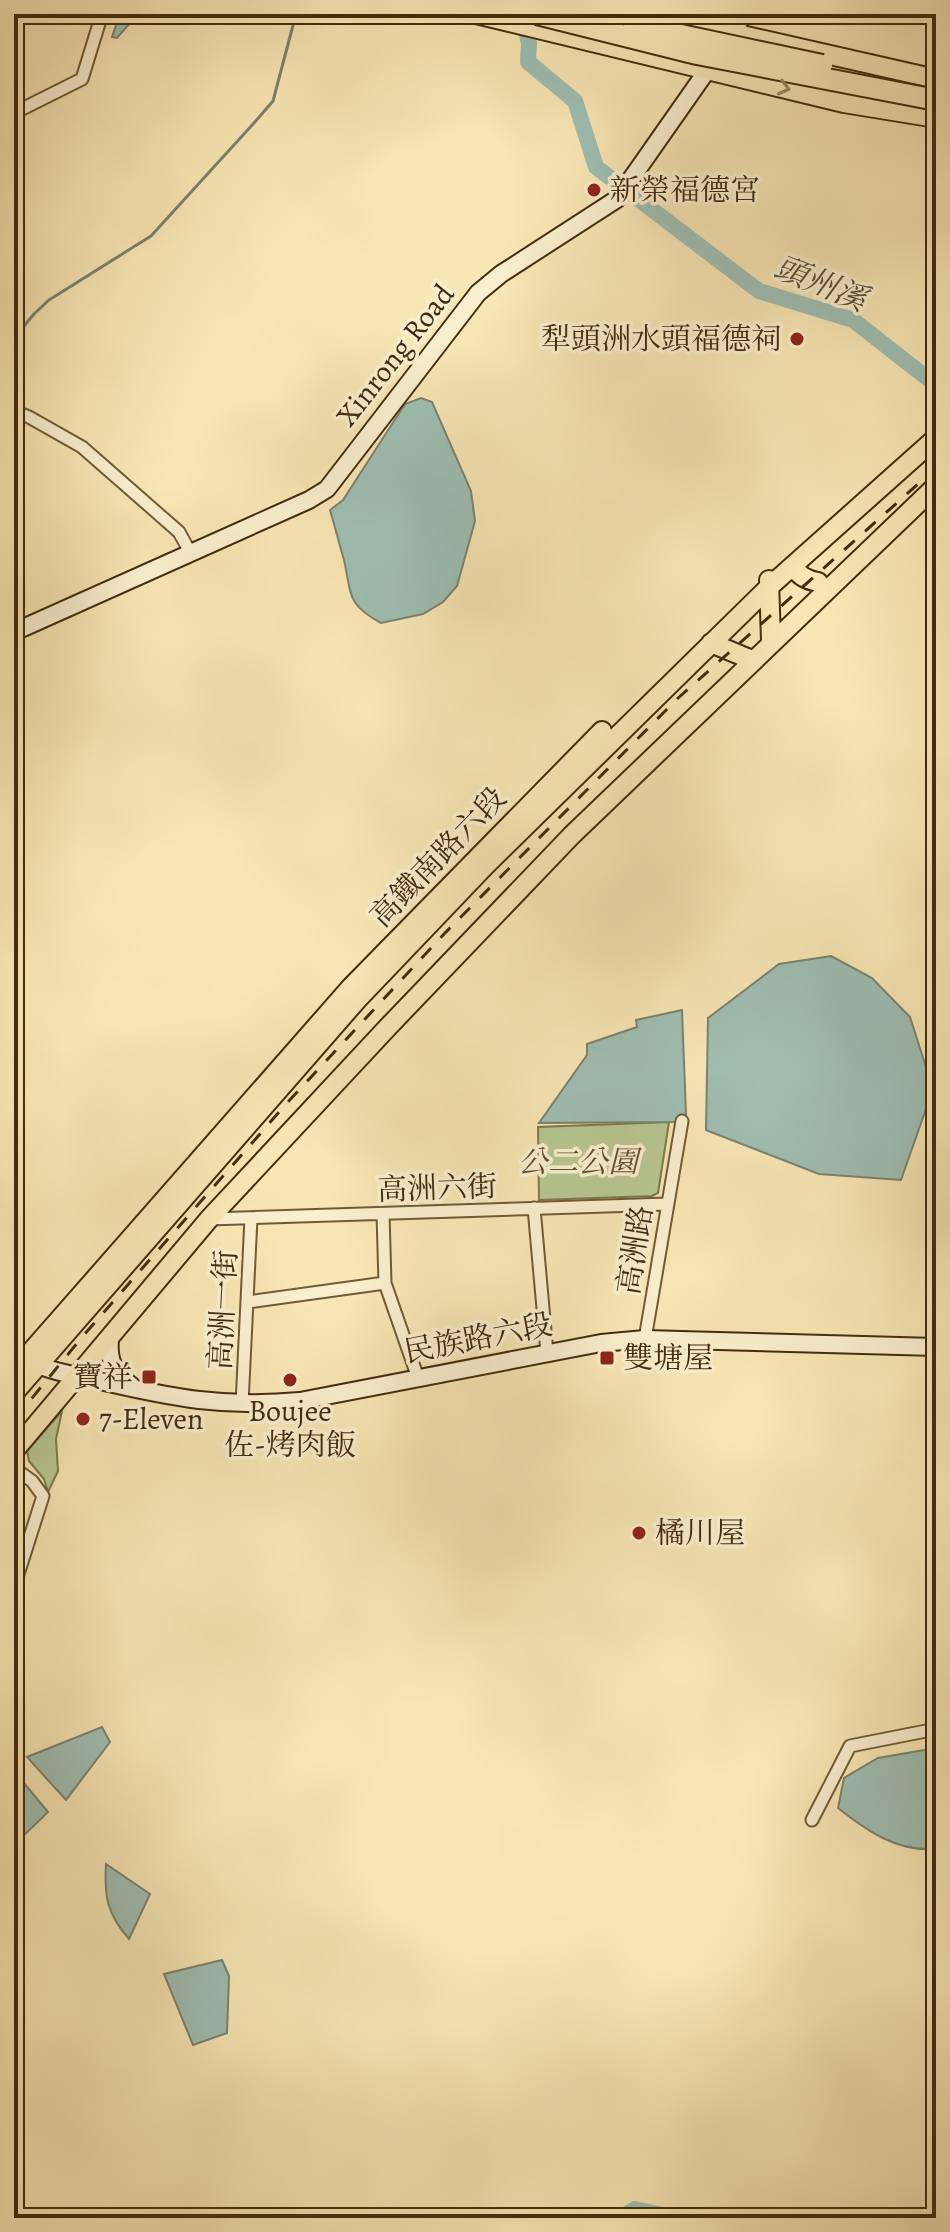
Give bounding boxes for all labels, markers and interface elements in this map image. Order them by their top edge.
one-way arrow [777,79,791,96]
place label: 新榮福德宮 [610,170,760,210]
marker: 新榮福德宮 [585,181,603,199]
water label: 頭州溪 [768,245,877,323]
street label: Xinrong Road [327,275,464,435]
place label: 犁頭洲水頭福德祠 [541,319,781,359]
marker: 犁頭洲水頭福德祠 [788,330,806,348]
street label: 高鐵南路六段 [361,778,515,936]
park label: 公二公園 [518,1142,642,1182]
street label: 高洲六街 [376,1166,498,1210]
street label: 高洲路 [608,1202,662,1298]
street label: 高洲一街 [200,1249,246,1371]
street label: 民族路六段 [401,1304,555,1372]
place label: 雙塘屋 [623,1338,713,1378]
marker: 雙塘屋 [598,1349,616,1367]
place label: 寶祥 [73,1357,133,1397]
marker: 寶祥 [140,1368,158,1386]
marker: Boujee 佐-烤肉飯 [281,1371,299,1389]
place label: Boujee 佐-烤肉飯 [224,1391,356,1465]
place label: 7-Eleven [99,1399,203,1439]
marker: 7-Eleven [74,1410,92,1428]
place label: 橘川屋 [655,1513,745,1553]
marker: 橘川屋 [630,1524,648,1542]

